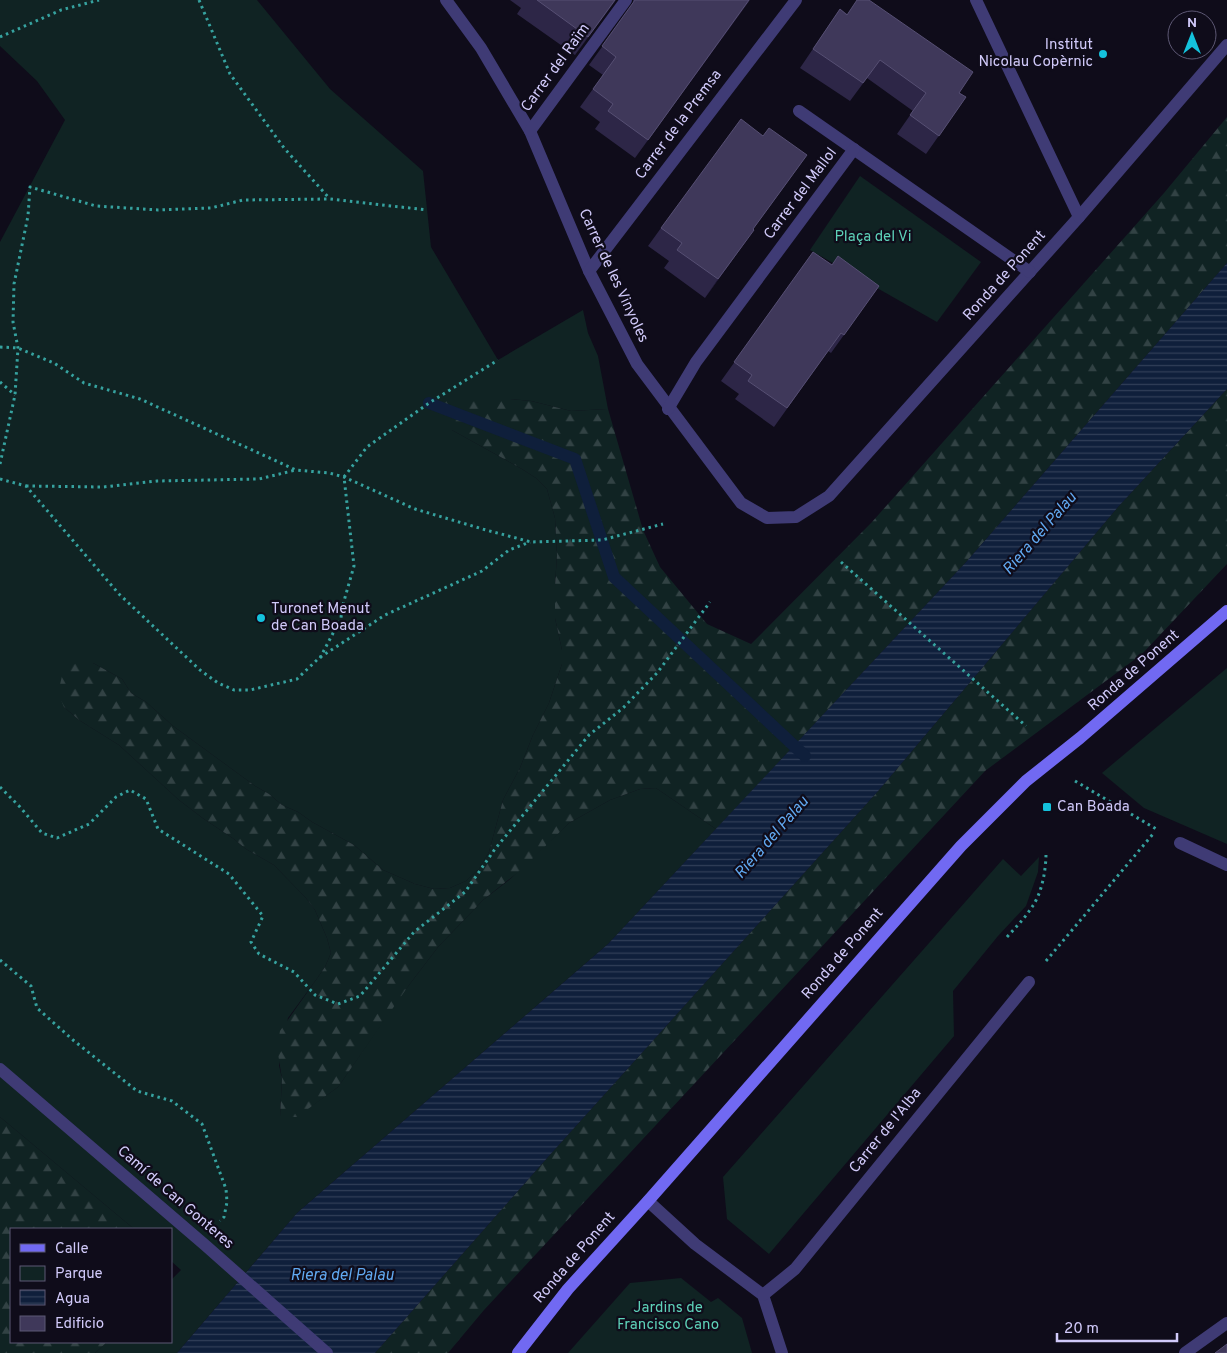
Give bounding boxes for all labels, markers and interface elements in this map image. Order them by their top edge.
north arrow [1167,10,1217,60]
text: N [1187,15,1197,32]
street label: Carrer del Raïm [518,20,594,116]
place label: Institut Nicolau Copèrnic [978,36,1093,72]
marker: Institut Nicolau Copèrnic [1097,48,1109,60]
street label: Carrer de la Premsa [632,66,726,184]
street label: Carrer del Mallol [760,144,842,244]
street label: Carrer de les Vinyoles [574,206,652,346]
street label: Ronda de Ponent [959,227,1051,325]
park label: Plaça del Vi [834,228,912,247]
water label: Riera del Palau [999,488,1082,580]
place label: Turonet Menut de Can Boada [271,600,370,636]
marker: Turonet Menut de Can Boada [255,612,267,624]
street label: Ronda de Ponent [1084,626,1184,716]
water label: Riera del Palau [731,792,814,884]
place label: Can Boada [1057,798,1130,817]
marker: Can Boada [1041,801,1053,813]
street label: Ronda de Ponent [798,904,888,1004]
street label: Carrer de l'Alba [846,1084,926,1178]
street label: Camí de Can Gonteres [113,1142,237,1254]
street label: Ronda de Ponent [530,1208,620,1308]
legend [10,1228,172,1343]
text: Calle [55,1240,89,1259]
text: Parque [55,1265,103,1284]
water label: Riera del Palau [290,1266,394,1286]
text: Agua [55,1290,90,1309]
park label: Jardins de Francisco Cano [617,1299,719,1335]
scale bar [1057,1310,1177,1342]
text: Edificio [55,1315,104,1334]
text: 20 m [1064,1320,1099,1339]

